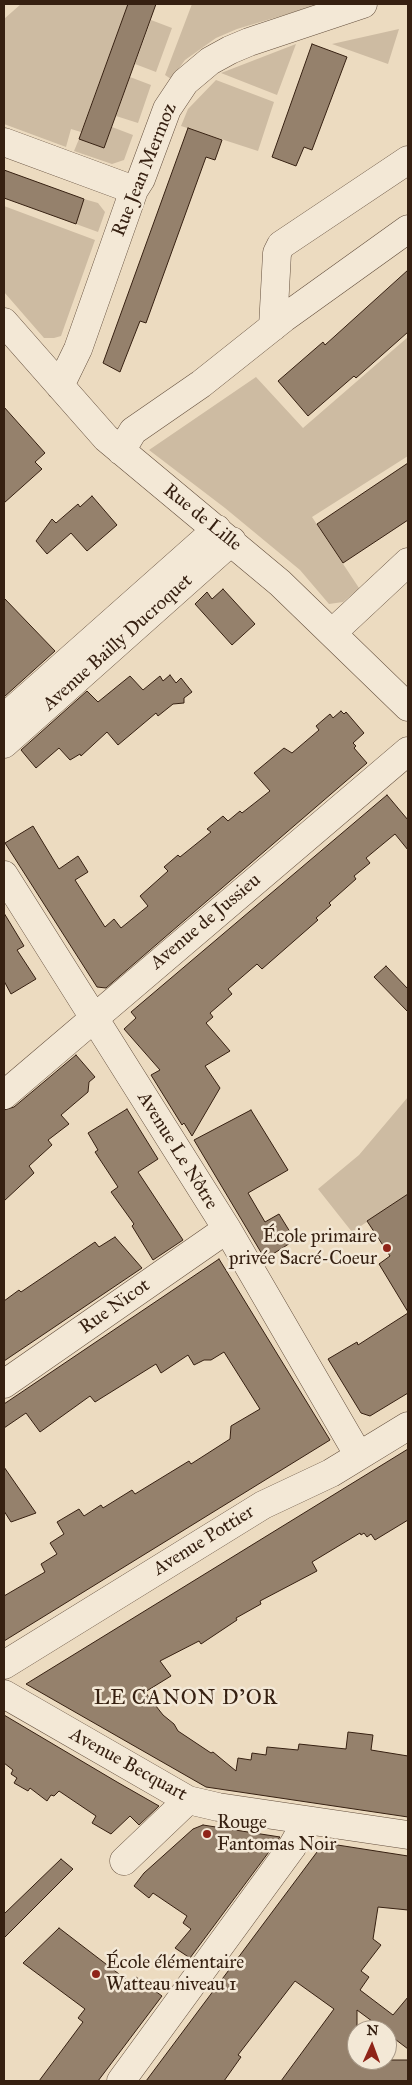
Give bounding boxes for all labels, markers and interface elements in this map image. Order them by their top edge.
street label: Rue Jean Mermoz [108,100,182,240]
street label: Rue de Lille [158,479,246,557]
street label: Avenue Bailly Ducroquet [38,570,198,716]
street label: Avenue de Jussieu [146,869,266,975]
street label: Avenue Le Nôtre [132,1088,222,1214]
place label: École primaire privée Sacré-Coeur [229,1226,377,1270]
marker: École primaire privée Sacré-Coeur [381,1242,393,1254]
street label: Rue Nicot [75,1274,155,1340]
street label: Avenue Pottier [149,1501,259,1581]
district label: LE CANON D’OR [92,1686,280,1712]
street label: Avenue Becquart [65,1723,191,1807]
place label: Rouge Fantomas Noir [217,1812,336,1856]
marker: Rouge Fantomas Noir [201,1828,213,1840]
place label: École élémentaire Watteau niveau 1 [106,1952,244,1996]
marker: École élémentaire Watteau niveau 1 [90,1968,102,1980]
north arrow [347,2020,397,2070]
text: N [366,2022,379,2039]

